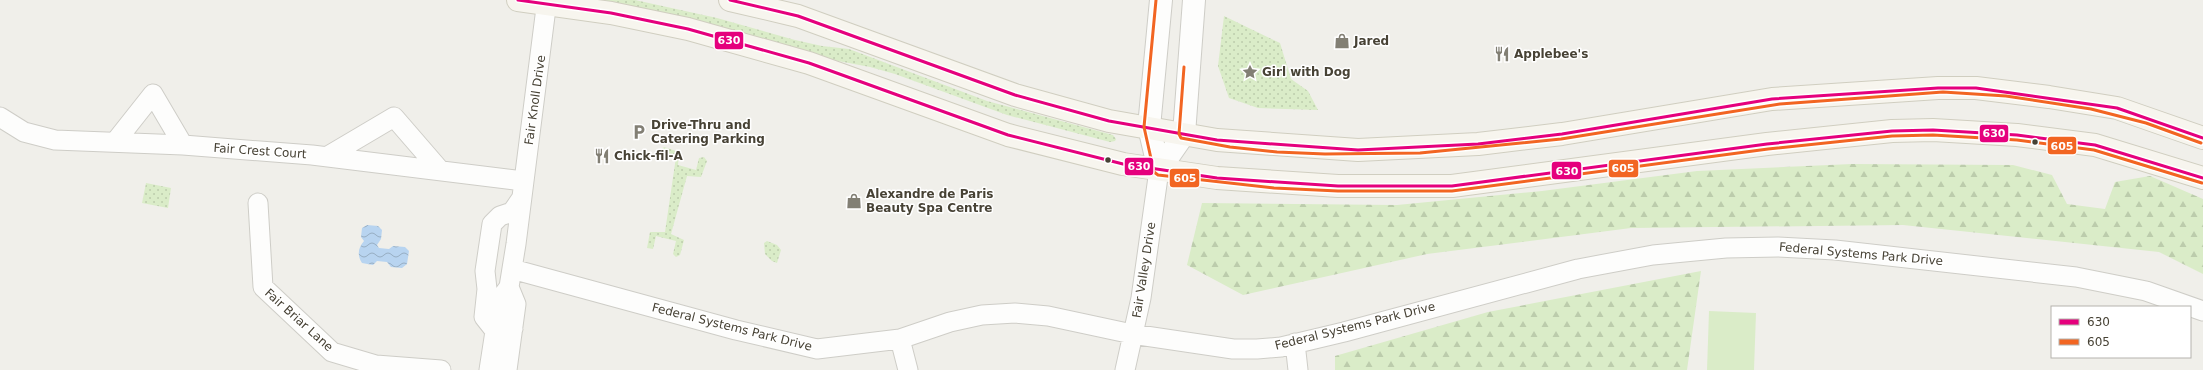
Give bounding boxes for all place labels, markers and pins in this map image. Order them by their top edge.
shop icon: Jared [1333,32,1351,50]
place label: Jared [1353,34,1389,48]
restaurant icon: Applebee's [1493,45,1511,63]
place label: Applebee's [1514,47,1588,61]
place icon: Girl with Dog [1241,63,1259,81]
place label: Girl with Dog [1262,65,1351,79]
place label: Drive-Thru and Catering Parking [651,118,765,146]
parking icon: Drive-Thru and Catering Parking [630,123,648,141]
unlabelled marker [2030,137,2040,147]
restaurant icon: Chick-fil-A [593,147,611,165]
place label: Chick-fil-A [614,149,684,163]
unlabelled marker [1103,155,1113,165]
place label: Alexandre de Paris Beauty Spa Centre [866,187,993,215]
shop icon: Alexandre de Paris Beauty Spa Centre [845,192,863,210]

